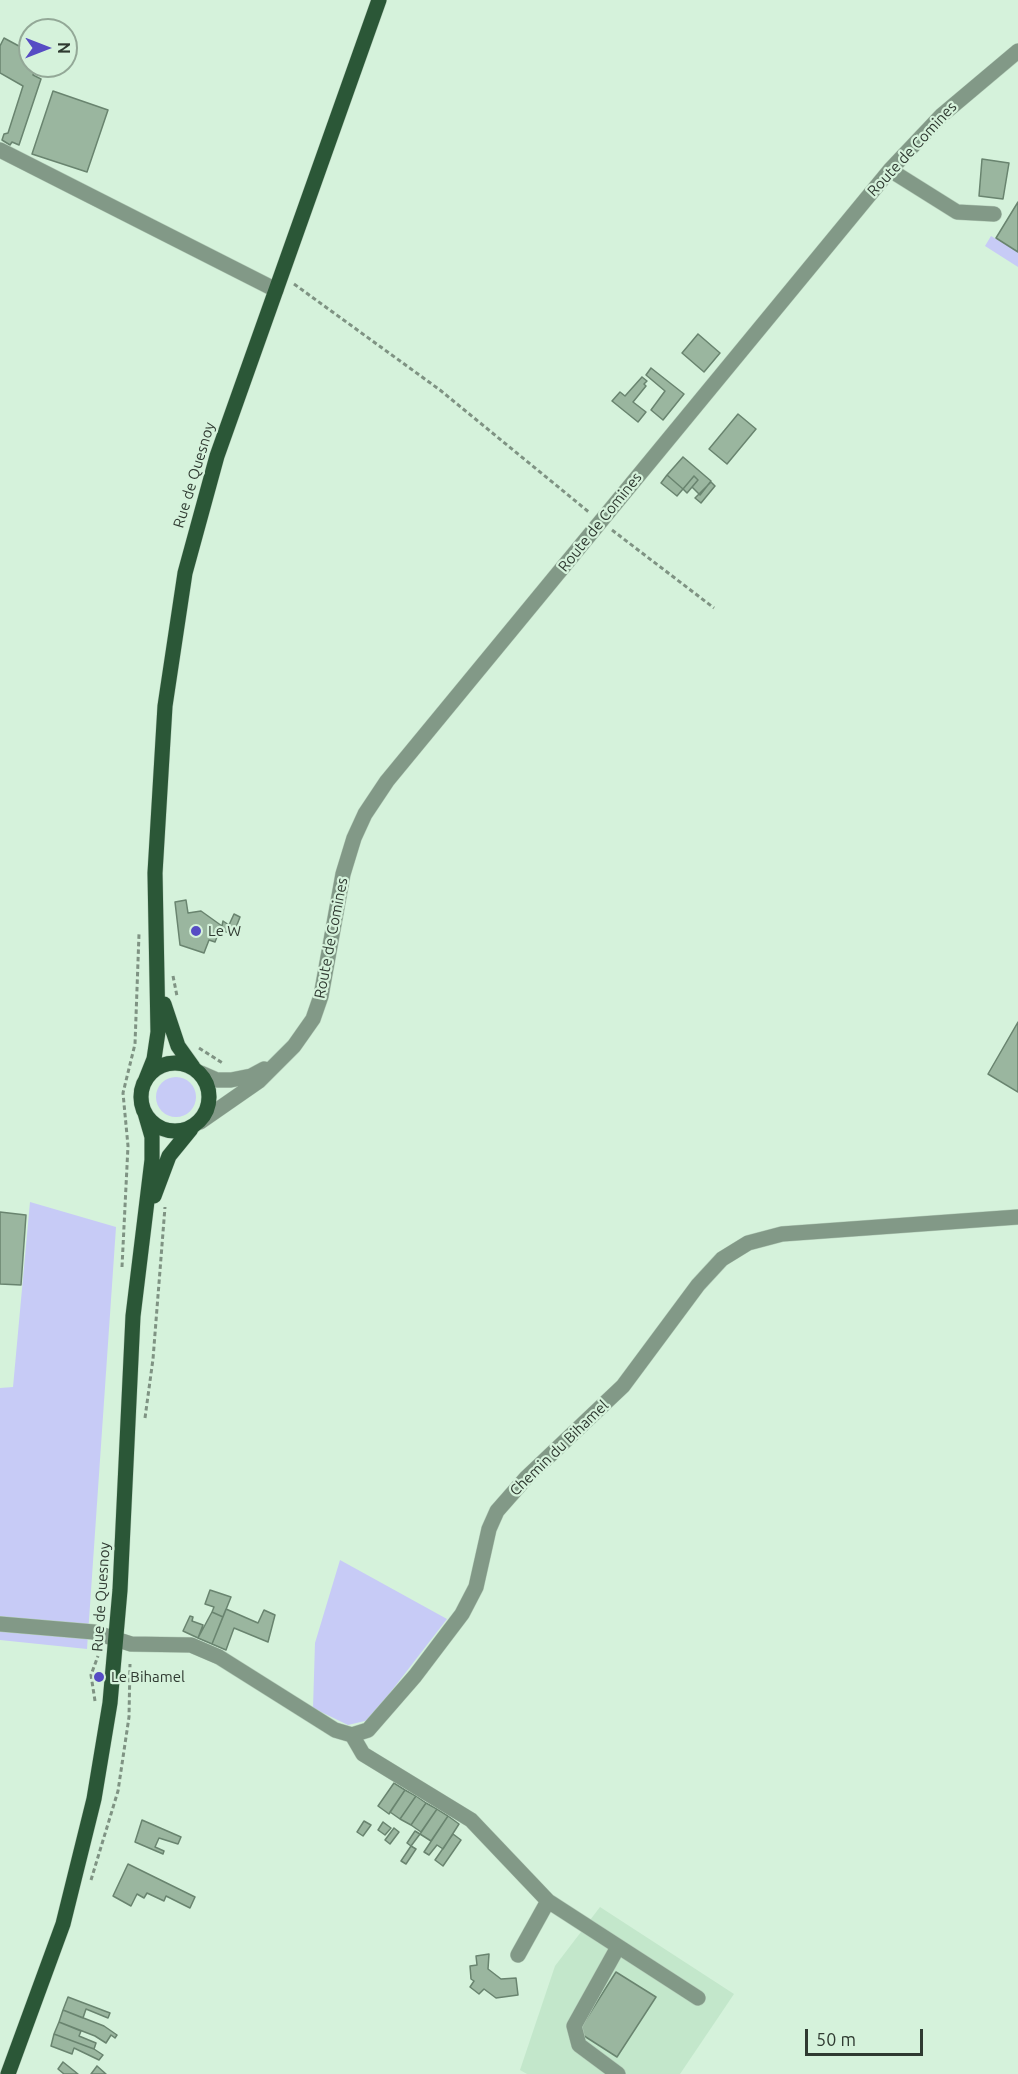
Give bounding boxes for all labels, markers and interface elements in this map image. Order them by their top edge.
north arrow [18,18,78,78]
text: N [55,42,73,54]
street label: Route de Comines [864,98,960,200]
street label: Rue de Quesnoy [169,420,219,530]
street label: Route de Comines [554,469,646,575]
street label: Route de Comines [310,876,352,1000]
place label: Le W [208,922,241,940]
marker: Le W [189,924,203,938]
street label: Chemin du Bihamel [506,1396,612,1500]
street label: Rue de Quesnoy [88,1542,114,1652]
place label: Le Bihamel [111,1668,185,1686]
marker: Le Bihamel [92,1670,106,1684]
scale bar [808,2017,926,2055]
text: 50 m [816,2029,856,2049]

